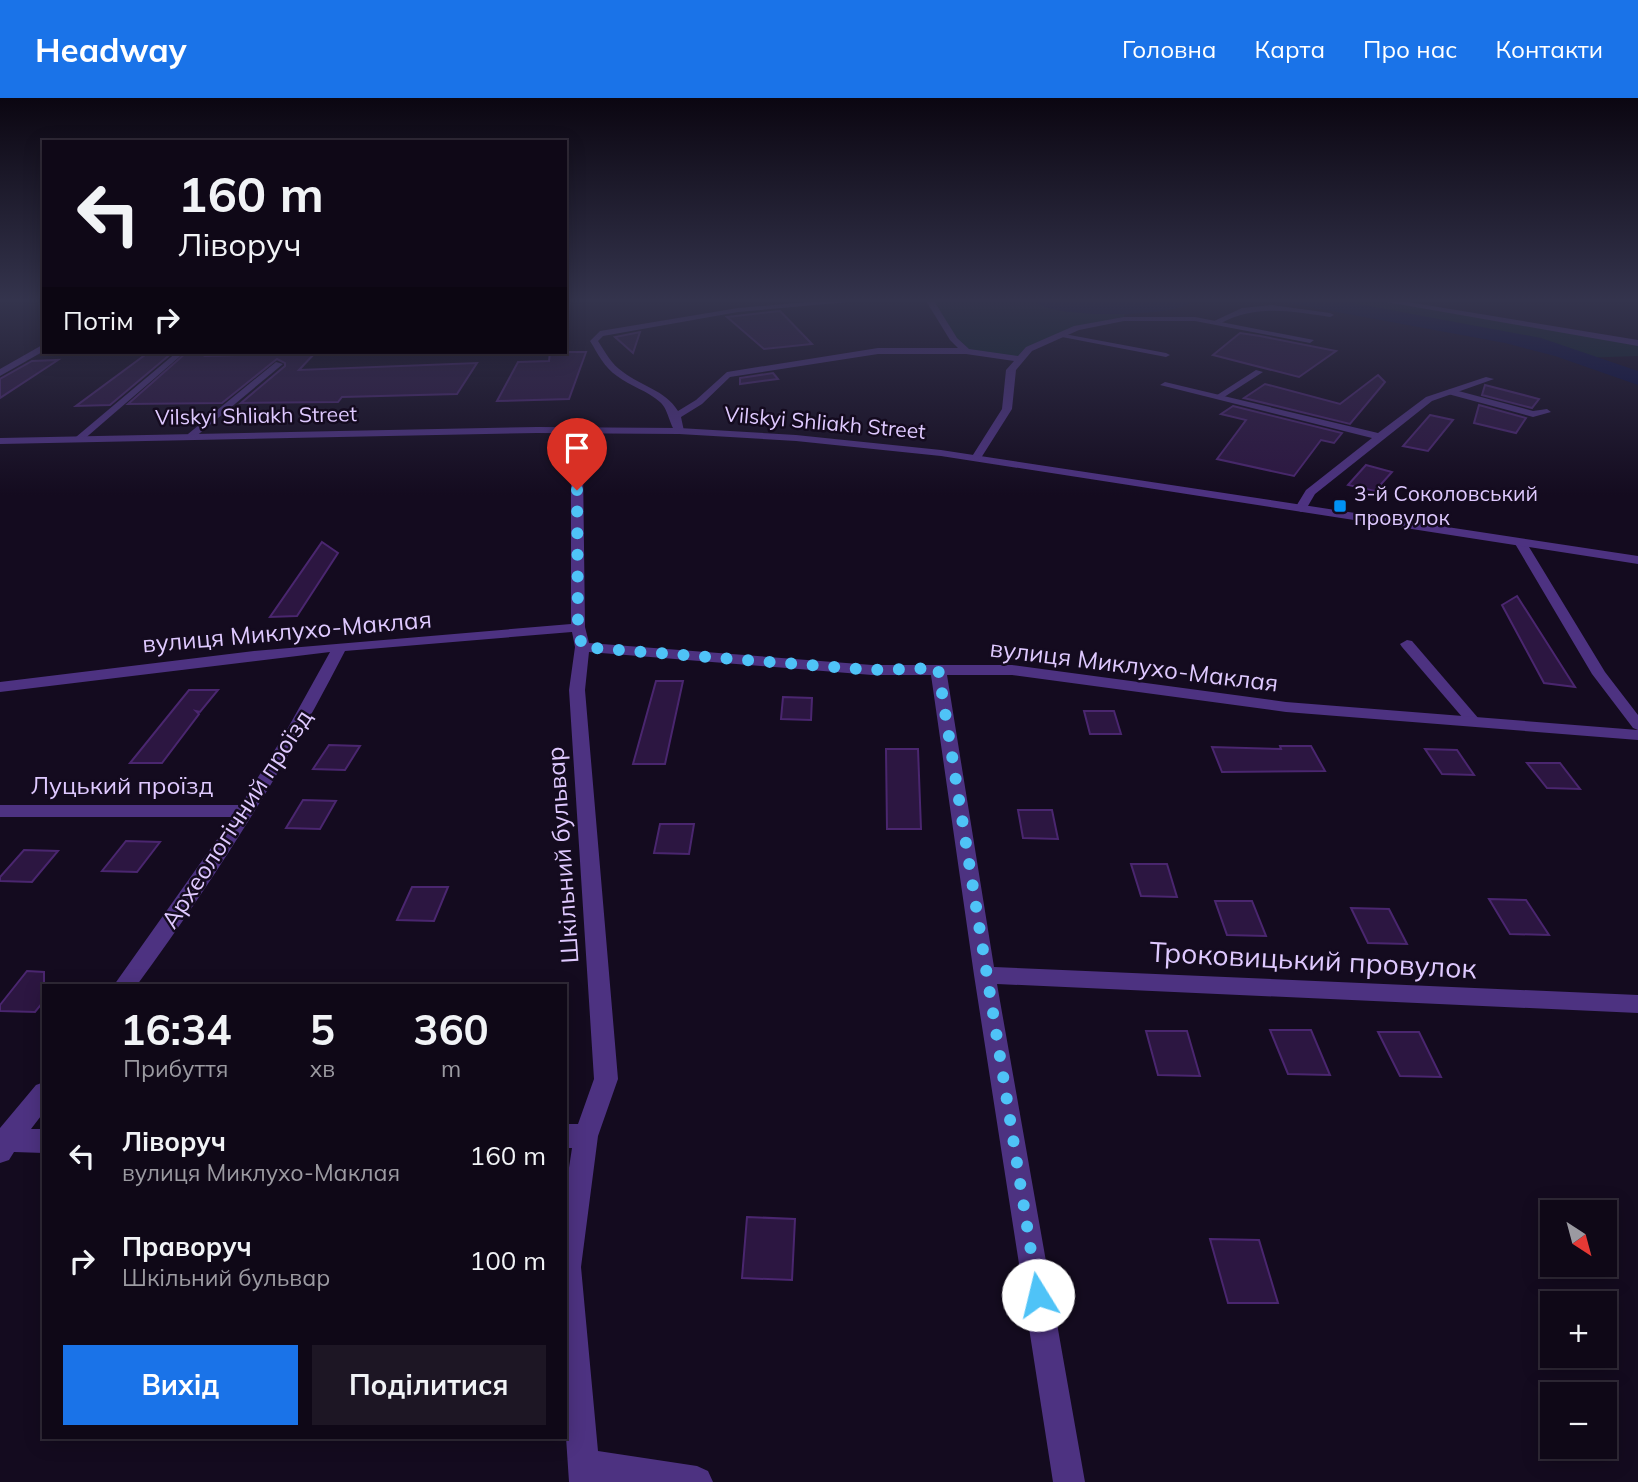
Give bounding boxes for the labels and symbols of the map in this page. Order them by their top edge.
street label: Vilskyi Shliakh Street [155,400,357,430]
street label: Vilskyi Shliakh Street [723,400,927,444]
pin [547,418,607,490]
place label: 3-й Соколовський провулок [1354,480,1538,530]
marker: 3-й Соколовський провулок [1332,498,1348,514]
street label: вулиця Миклухо-Маклая [141,603,433,659]
street label: вулиця Миклухо-Маклая [988,632,1280,698]
street label: Археологічний проїзд [154,703,318,934]
street label: Шкільний бульвар [539,746,585,964]
street label: Луцький проїзд [31,770,213,800]
street label: Троковицький провулок [1149,933,1478,986]
north arrow [1540,1200,1617,1278]
position arrow [1001,1258,1075,1332]

